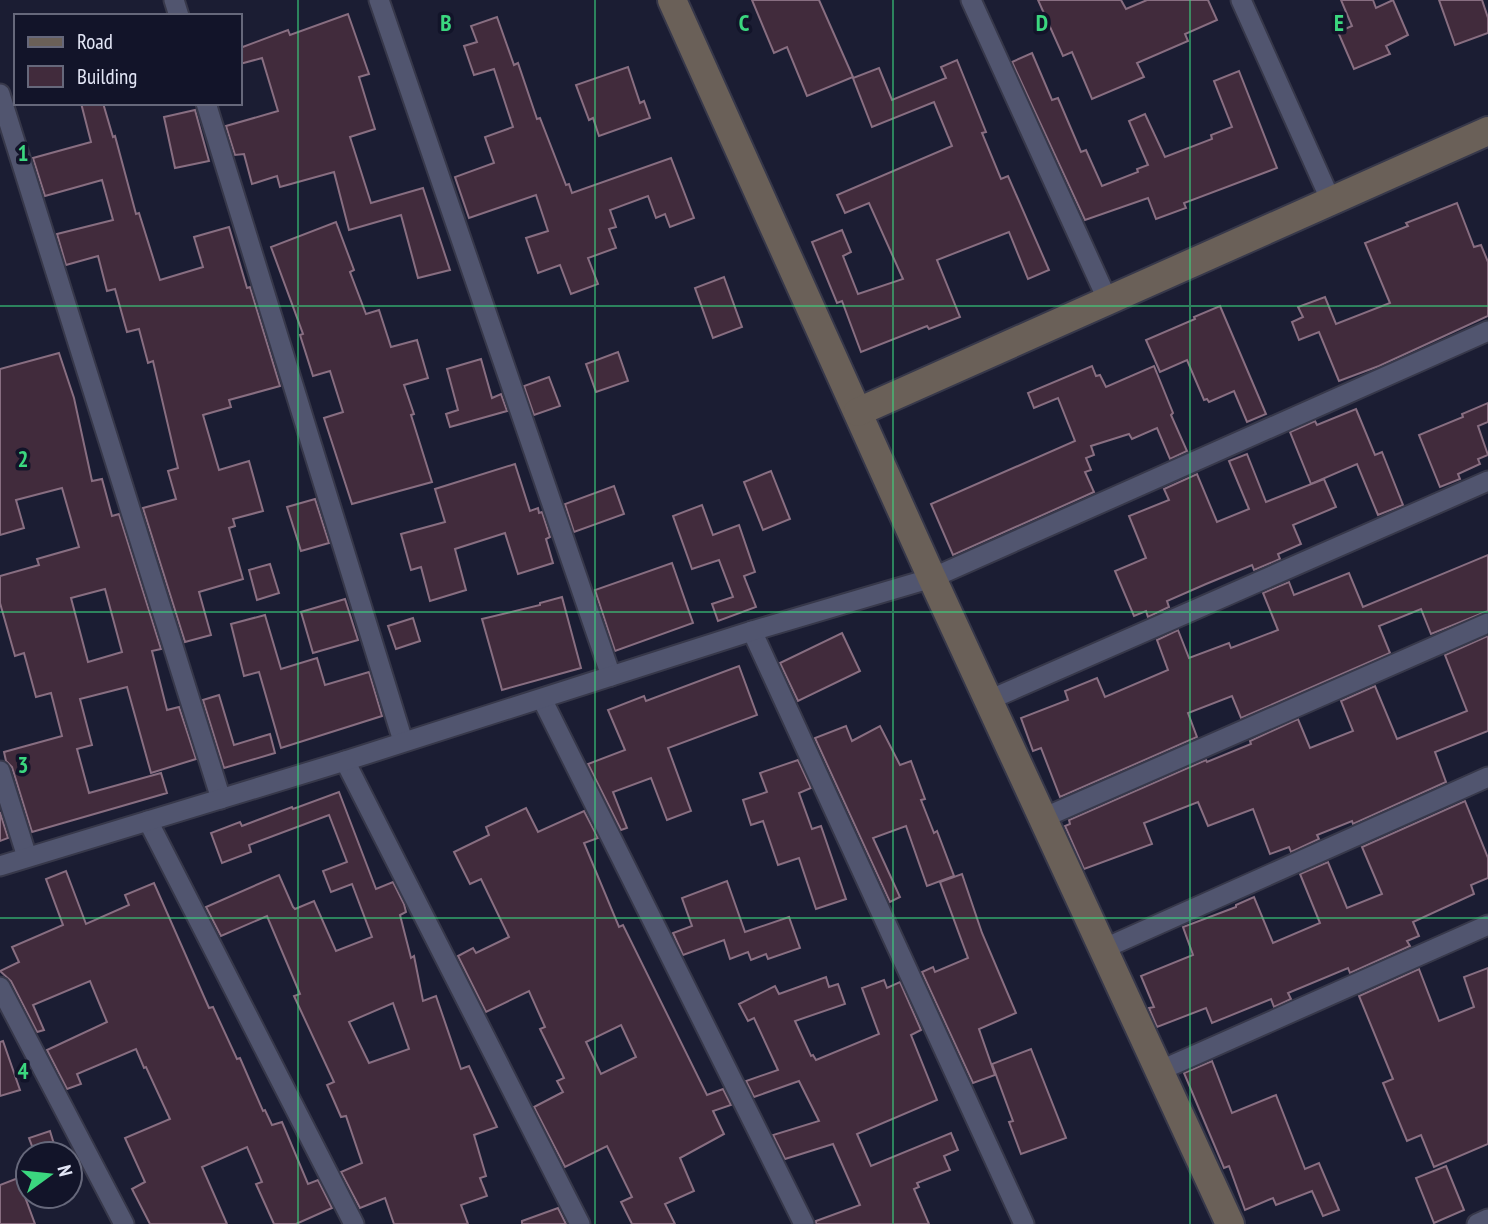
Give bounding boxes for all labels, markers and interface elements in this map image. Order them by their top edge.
text: B [440,8,452,37]
text: C [739,8,750,37]
text: D [1036,8,1048,37]
text: E [1334,8,1344,37]
legend [14,14,242,105]
text: Road [77,28,113,55]
text: Building [77,63,137,90]
text: 1 [18,138,29,167]
text: 2 [18,444,29,473]
text: 3 [18,750,29,779]
text: 4 [18,1056,29,1085]
north arrow [14,1140,84,1210]
text: N [53,1163,78,1179]

